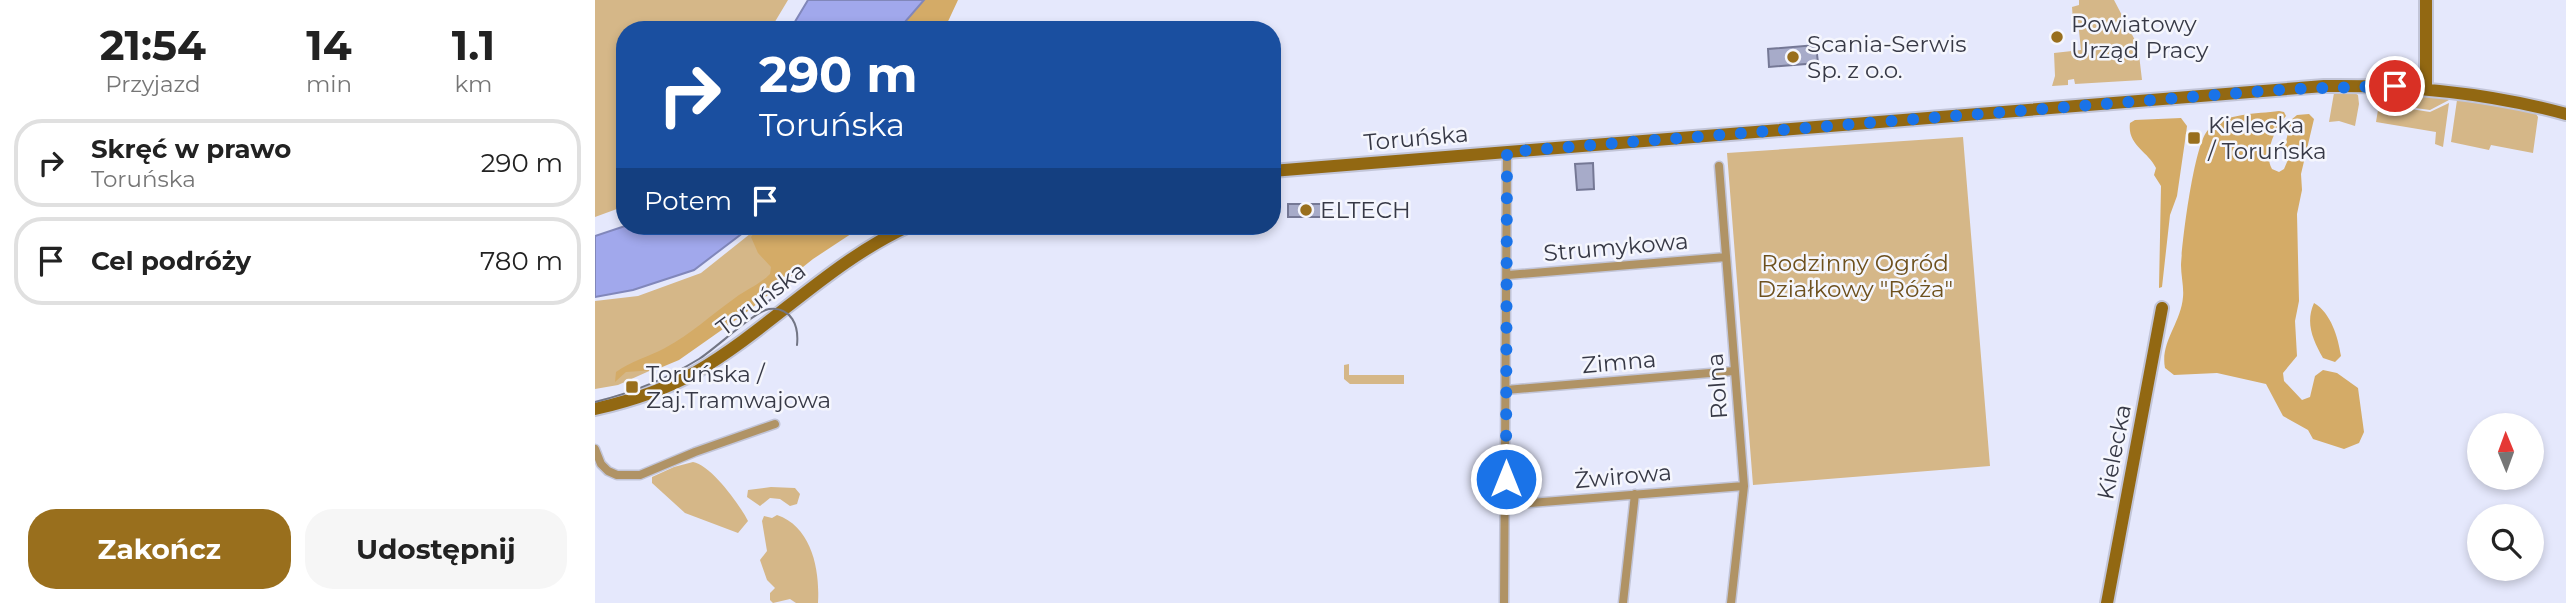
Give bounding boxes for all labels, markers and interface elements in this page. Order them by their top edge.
place label: Powiatowy Urząd Pracy [2071,10,2209,64]
text: 21:54 [100,19,206,71]
text: 14 [306,19,352,71]
text: 1.1 [452,19,495,71]
marker: Powiatowy Urząd Pracy [2049,29,2065,45]
place label: Scania-Serwis Sp. z o.o. [1807,30,1967,84]
text: 290 m [759,45,918,104]
icon: right [644,49,735,140]
marker: Scania-Serwis Sp. z o.o. [1785,49,1801,65]
pin [2365,56,2425,116]
icon: arrive [2376,67,2414,105]
text: Przyjazd [105,70,201,98]
text: min [306,70,352,98]
text: km [454,70,492,98]
text: Toruńska [759,105,905,144]
place label: Kielecka / Toruńska [2207,111,2327,165]
street label: Toruńska [1363,119,1469,157]
marker: Kielecka / Toruńska [2186,130,2202,146]
text: Skręć w prawo [91,133,291,165]
icon: right [32,144,70,182]
text: 290 m [481,147,563,179]
text: Toruńska [91,165,196,193]
icon: arrive [746,182,784,220]
text: Potem [644,185,732,217]
place label: ELTECH [1320,196,1411,224]
marker: ELTECH [1298,202,1314,218]
street label: Strumykowa [1542,227,1690,267]
icon: arrive [32,242,70,280]
text: Cel podróży [91,245,251,277]
text: 780 m [480,245,563,277]
park label: Rodzinny Ogród Działkowy "Róża" [1757,249,1953,303]
street label: Toruńska [711,256,811,342]
street label: Zimna [1581,345,1657,379]
street label: Rolna [1701,352,1733,420]
place label: Toruńska / Zaj.Tramwajowa [646,360,831,414]
marker: Toruńska / Zaj.Tramwajowa [624,379,640,395]
street label: Kielecka [2091,402,2137,502]
north arrow [2467,413,2545,490]
map controls [2467,413,2544,581]
position arrow [1469,442,1543,516]
street label: Żwirowa [1573,458,1673,494]
button: search [2467,504,2544,581]
button: Zakończ [28,509,291,589]
button: Udostępnij [305,509,567,589]

